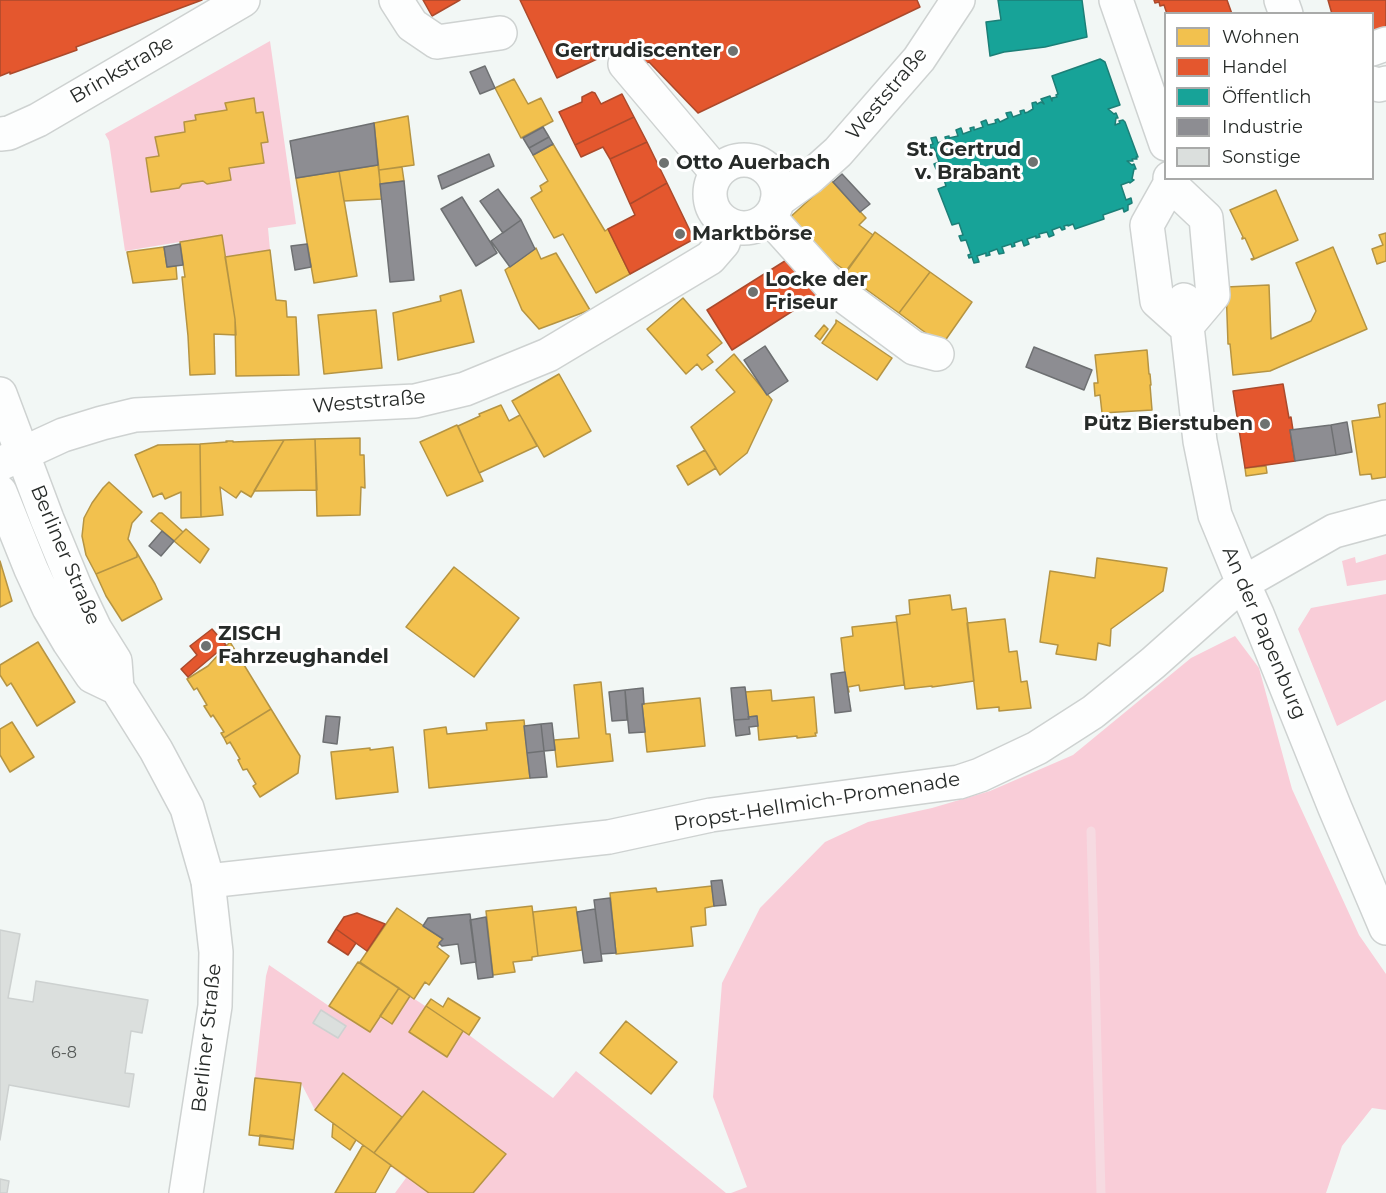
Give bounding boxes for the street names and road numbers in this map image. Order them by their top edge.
street label: Brinkstraße [66,31,178,109]
street label: Weststraße [841,43,933,145]
street label: Weststraße [311,385,427,419]
street label: Berliner Straße [25,481,105,629]
street label: An der Papenburg [1217,543,1311,723]
street label: Propst-Hellmich-Promenade [672,768,962,836]
street label: Berliner Straße [187,962,227,1114]

